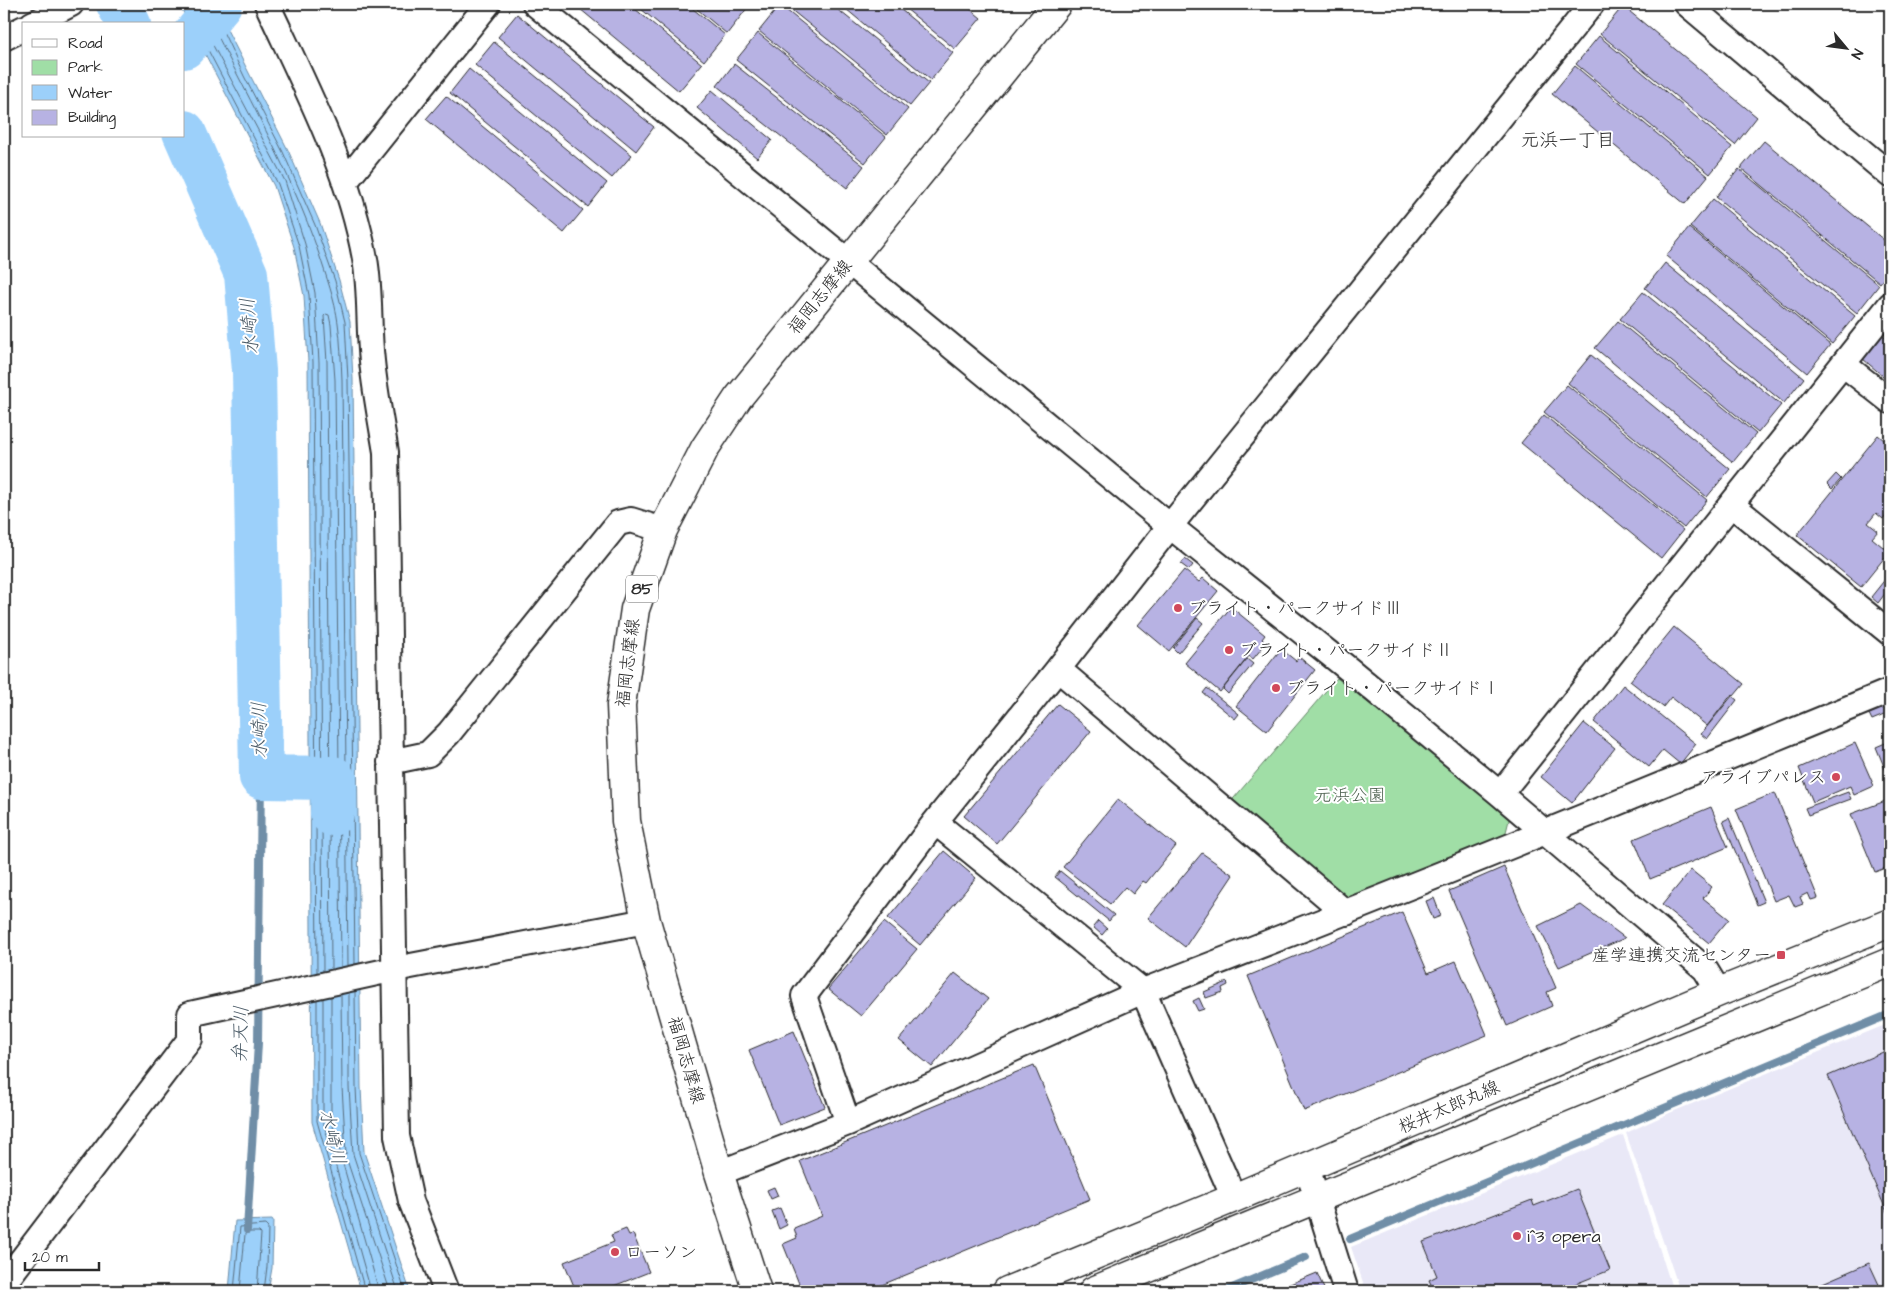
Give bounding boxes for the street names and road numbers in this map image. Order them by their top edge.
street label: 福岡志摩線 [782,254,858,340]
road number: 85 [626,576,658,602]
street label: 福岡志摩線 [610,617,646,709]
street label: 福岡志摩線 [662,1013,710,1107]
street label: 桜井太郎丸線 [1394,1074,1504,1140]

